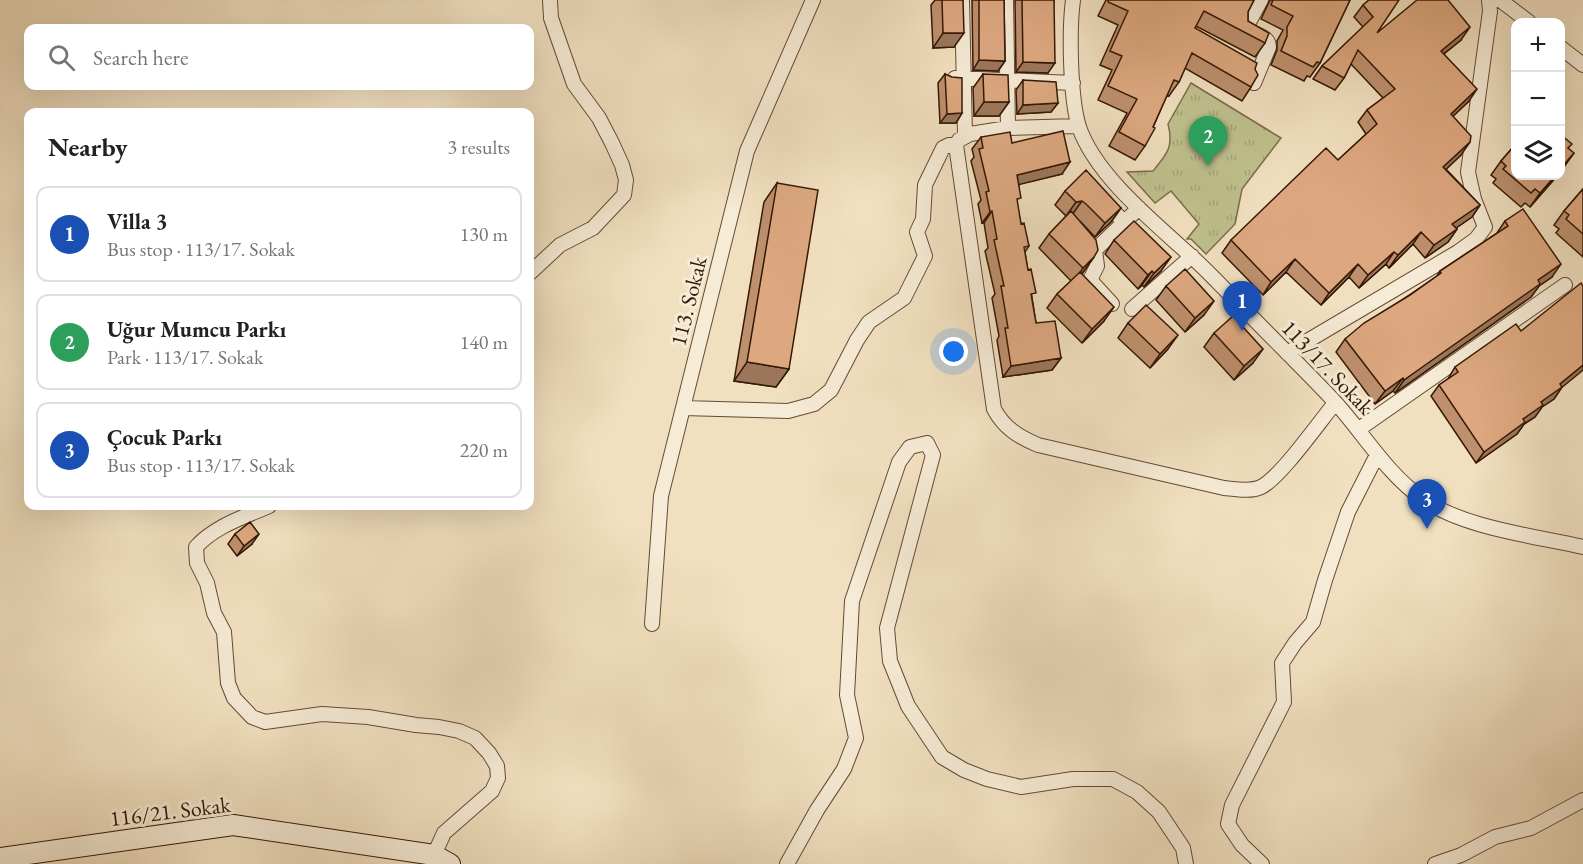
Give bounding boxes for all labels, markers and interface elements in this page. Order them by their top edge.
map controls [1511,18,1565,180]
button: + [1511,18,1565,72]
search box [24,24,534,90]
icon: search [45,41,78,74]
text: Search here [93,43,188,72]
button: − [1511,72,1565,126]
pin: 2 [1188,116,1228,166]
button: layers [1511,126,1565,180]
text: Nearby [48,130,128,164]
text: 3 results [447,134,510,160]
text: Villa 3 [107,207,167,236]
text: 1 [64,221,75,247]
text: 130 m [460,221,508,247]
text: Bus stop · 113/17. Sokak [107,236,295,262]
street label: 113. Sokak [663,253,714,349]
pin: 1 [1222,282,1262,331]
street label: 113/17. Sokak [1275,314,1381,422]
text: Uğur Mumcu Parkı [107,315,286,344]
text: 2 [64,329,75,355]
text: 140 m [460,329,508,355]
your location [939,337,968,366]
text: Park · 113/17. Sokak [107,344,263,370]
text: Çocuk Parkı [107,423,222,452]
text: 3 [64,437,75,463]
text: 220 m [460,437,508,463]
text: Bus stop · 113/17. Sokak [107,452,295,478]
pin: 3 [1408,480,1446,529]
street label: 116/21. Sokak [108,790,233,833]

